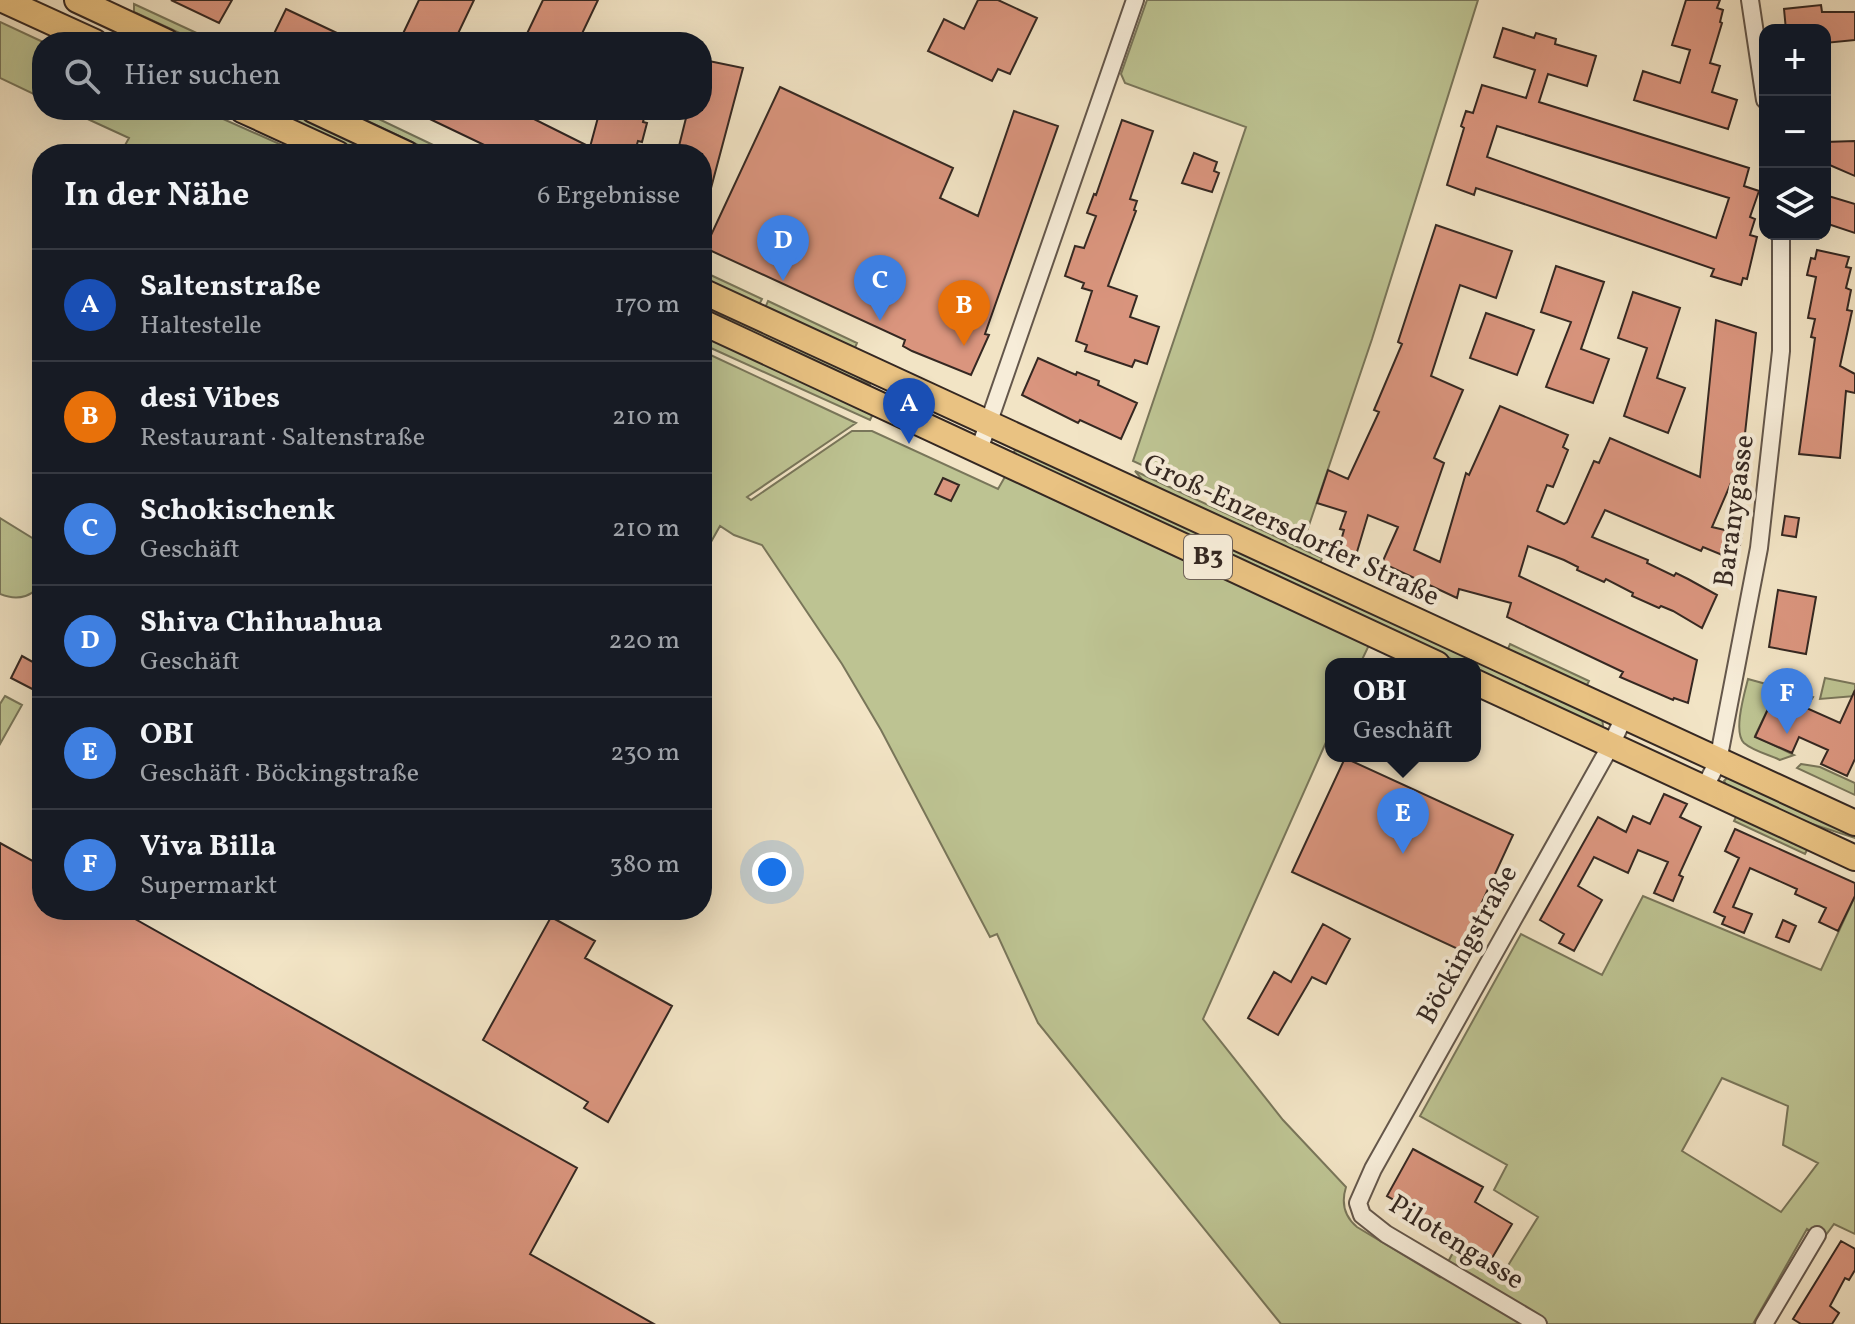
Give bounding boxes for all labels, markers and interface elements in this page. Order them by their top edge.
map controls [1759,24,1831,240]
button: + [1759,24,1831,96]
search box [32,32,712,120]
icon: search [60,54,104,98]
text: Hier suchen [124,55,281,97]
button: − [1759,96,1831,168]
button: layers [1759,168,1831,240]
text: In der Nähe [64,173,249,220]
text: 6 Ergebnisse [537,178,680,214]
pin: D [757,215,809,281]
pin: C [854,255,906,321]
text: Saltenstraße [140,266,321,308]
pin: B [938,280,990,346]
text: A [81,287,99,323]
text: 170 m [615,287,680,323]
text: Haltestelle [140,308,262,344]
text: desi Vibes [140,378,280,420]
pin: A [883,378,935,444]
text: B [81,399,99,435]
text: 210 m [612,399,680,435]
text: Restaurant · Saltenstraße [140,420,425,456]
street label: Baranygasse [1705,432,1765,590]
street label: Groß-Enzersdorfer Straße [1136,445,1446,617]
text: Schokischenk [140,490,335,532]
text: C [82,511,98,547]
text: 210 m [612,511,680,547]
text: Geschäft [140,532,240,568]
road number: B3 [1184,535,1232,579]
text: Shiva Chihuahua [140,602,383,644]
text: D [80,623,100,659]
text: 220 m [608,623,680,659]
text: Geschäft [140,644,240,680]
popup [1325,658,1481,762]
pin: F [1761,668,1813,734]
text: OBI [1353,671,1407,713]
text: Geschäft [1353,713,1453,749]
text: OBI [140,714,194,756]
text: E [82,735,98,771]
text: 230 m [610,735,680,771]
text: Geschäft · Böckingstraße [140,756,419,792]
pin: E [1377,788,1429,854]
text: Viva Billa [140,826,276,868]
text: F [82,847,98,883]
text: 380 m [610,847,680,883]
your location [752,852,792,892]
street label: Böckingstraße [1408,858,1528,1032]
text: Supermarkt [140,868,277,904]
street label: Pilotengasse [1381,1186,1531,1300]

